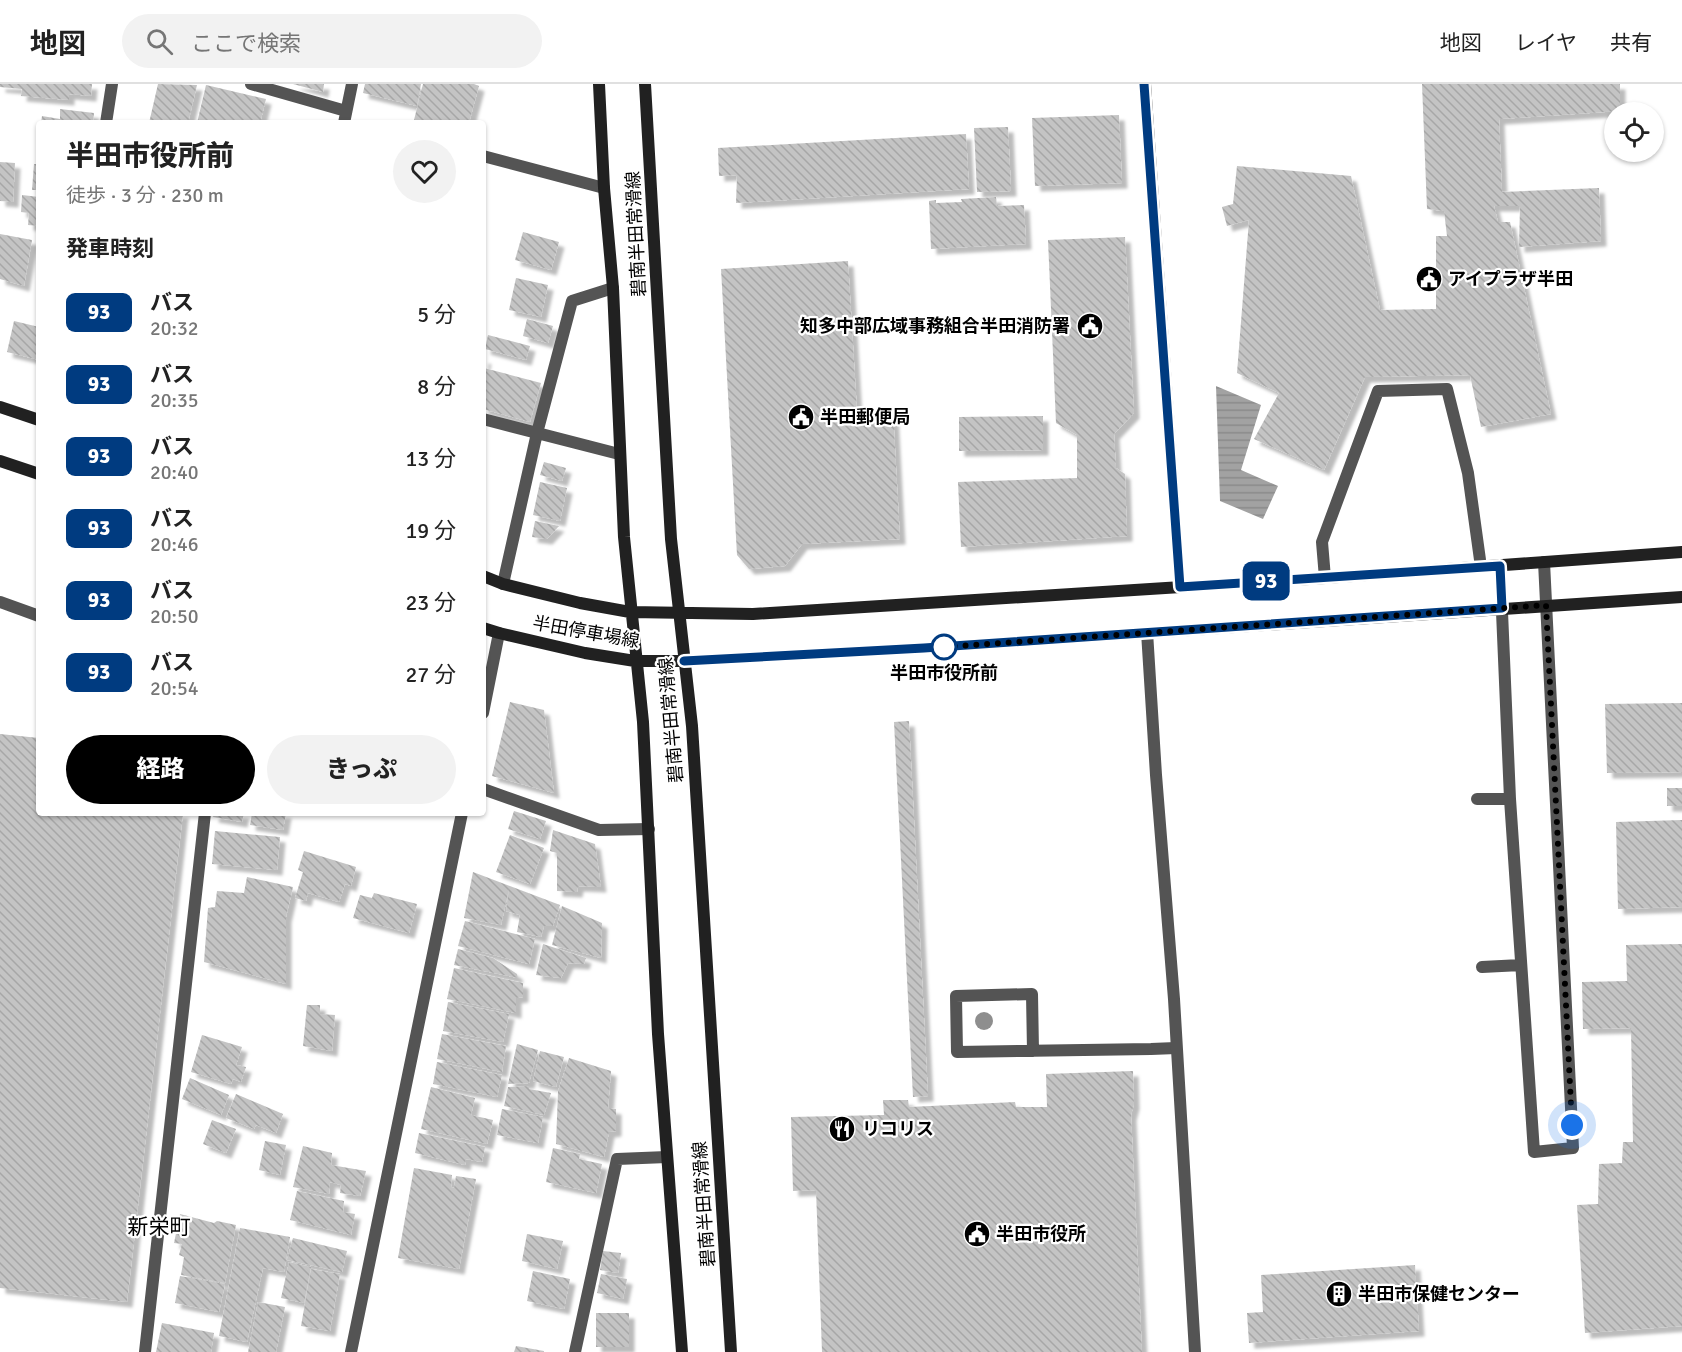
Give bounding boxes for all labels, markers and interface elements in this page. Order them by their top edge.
search box [122,14,542,68]
icon: search [143,25,176,58]
text: 地図 [30,27,86,61]
text: ここで検索 [191,30,301,57]
text: 地図 [1440,30,1482,56]
text: レイヤ [1515,30,1577,56]
text: 共有 [1610,30,1652,56]
map controls [1604,102,1664,162]
button: locate [1604,102,1664,162]
text: 半田市役所前 [66,139,234,173]
button: heart [393,140,456,203]
street label: 碧南半田常滑線 [622,171,650,297]
text: 徒歩 · 3 分 · 230 m [66,183,224,208]
text: 発車時刻 [66,235,154,262]
public building icon: アイプラザ半田 [1414,264,1444,294]
place label: アイプラザ半田 [1448,268,1573,290]
text: バス [150,289,194,316]
text: 93 [88,299,110,325]
text: 5 分 [417,301,456,328]
public building icon: 知多中部広域事務組合半田消防署 [1075,311,1105,341]
place label: 知多中部広域事務組合半田消防署 [800,315,1070,337]
text: 20:32 [150,316,199,341]
text: バス [150,361,194,388]
text: 93 [88,371,110,397]
text: 8 分 [417,373,456,400]
text: 20:35 [150,388,199,413]
public building icon: 半田郵便局 [786,402,816,432]
place label: 半田郵便局 [820,406,910,428]
text: バス [150,433,194,460]
text: 93 [88,443,110,469]
text: 13 分 [405,445,456,472]
text: 20:40 [150,460,199,485]
text: バス [150,505,194,532]
text: 93 [88,515,110,541]
text: 19 分 [405,517,456,544]
text: 20:46 [150,532,199,557]
line badge: 93 [1239,562,1293,600]
text: 93 [1255,568,1277,594]
text: バス [150,577,194,604]
text: 93 [88,587,110,613]
text: 23 分 [405,589,456,616]
text: 20:50 [150,604,199,629]
street label: 半田停車場線 [531,612,641,652]
marker: 半田市役所前 [931,634,957,660]
text: バス [150,649,194,676]
street label: 碧南半田常滑線 [655,656,687,784]
text: 93 [88,659,110,685]
text: 27 分 [405,661,456,688]
place label: 半田市役所前 [890,662,998,684]
text: 20:54 [150,676,199,701]
button: 経路 [66,735,255,804]
button: きっぷ [267,735,456,804]
your location [1557,1110,1587,1140]
restaurant icon: リコリス [827,1114,857,1144]
place label: リコリス [862,1118,934,1140]
street label: 碧南半田常滑線 [689,1140,719,1268]
district label: 新栄町 [128,1214,191,1240]
public building icon: 半田市役所 [962,1219,992,1249]
place label: 半田市役所 [996,1223,1086,1245]
building icon: 半田市保健センター [1324,1279,1354,1309]
place label: 半田市保健センター [1358,1283,1520,1305]

